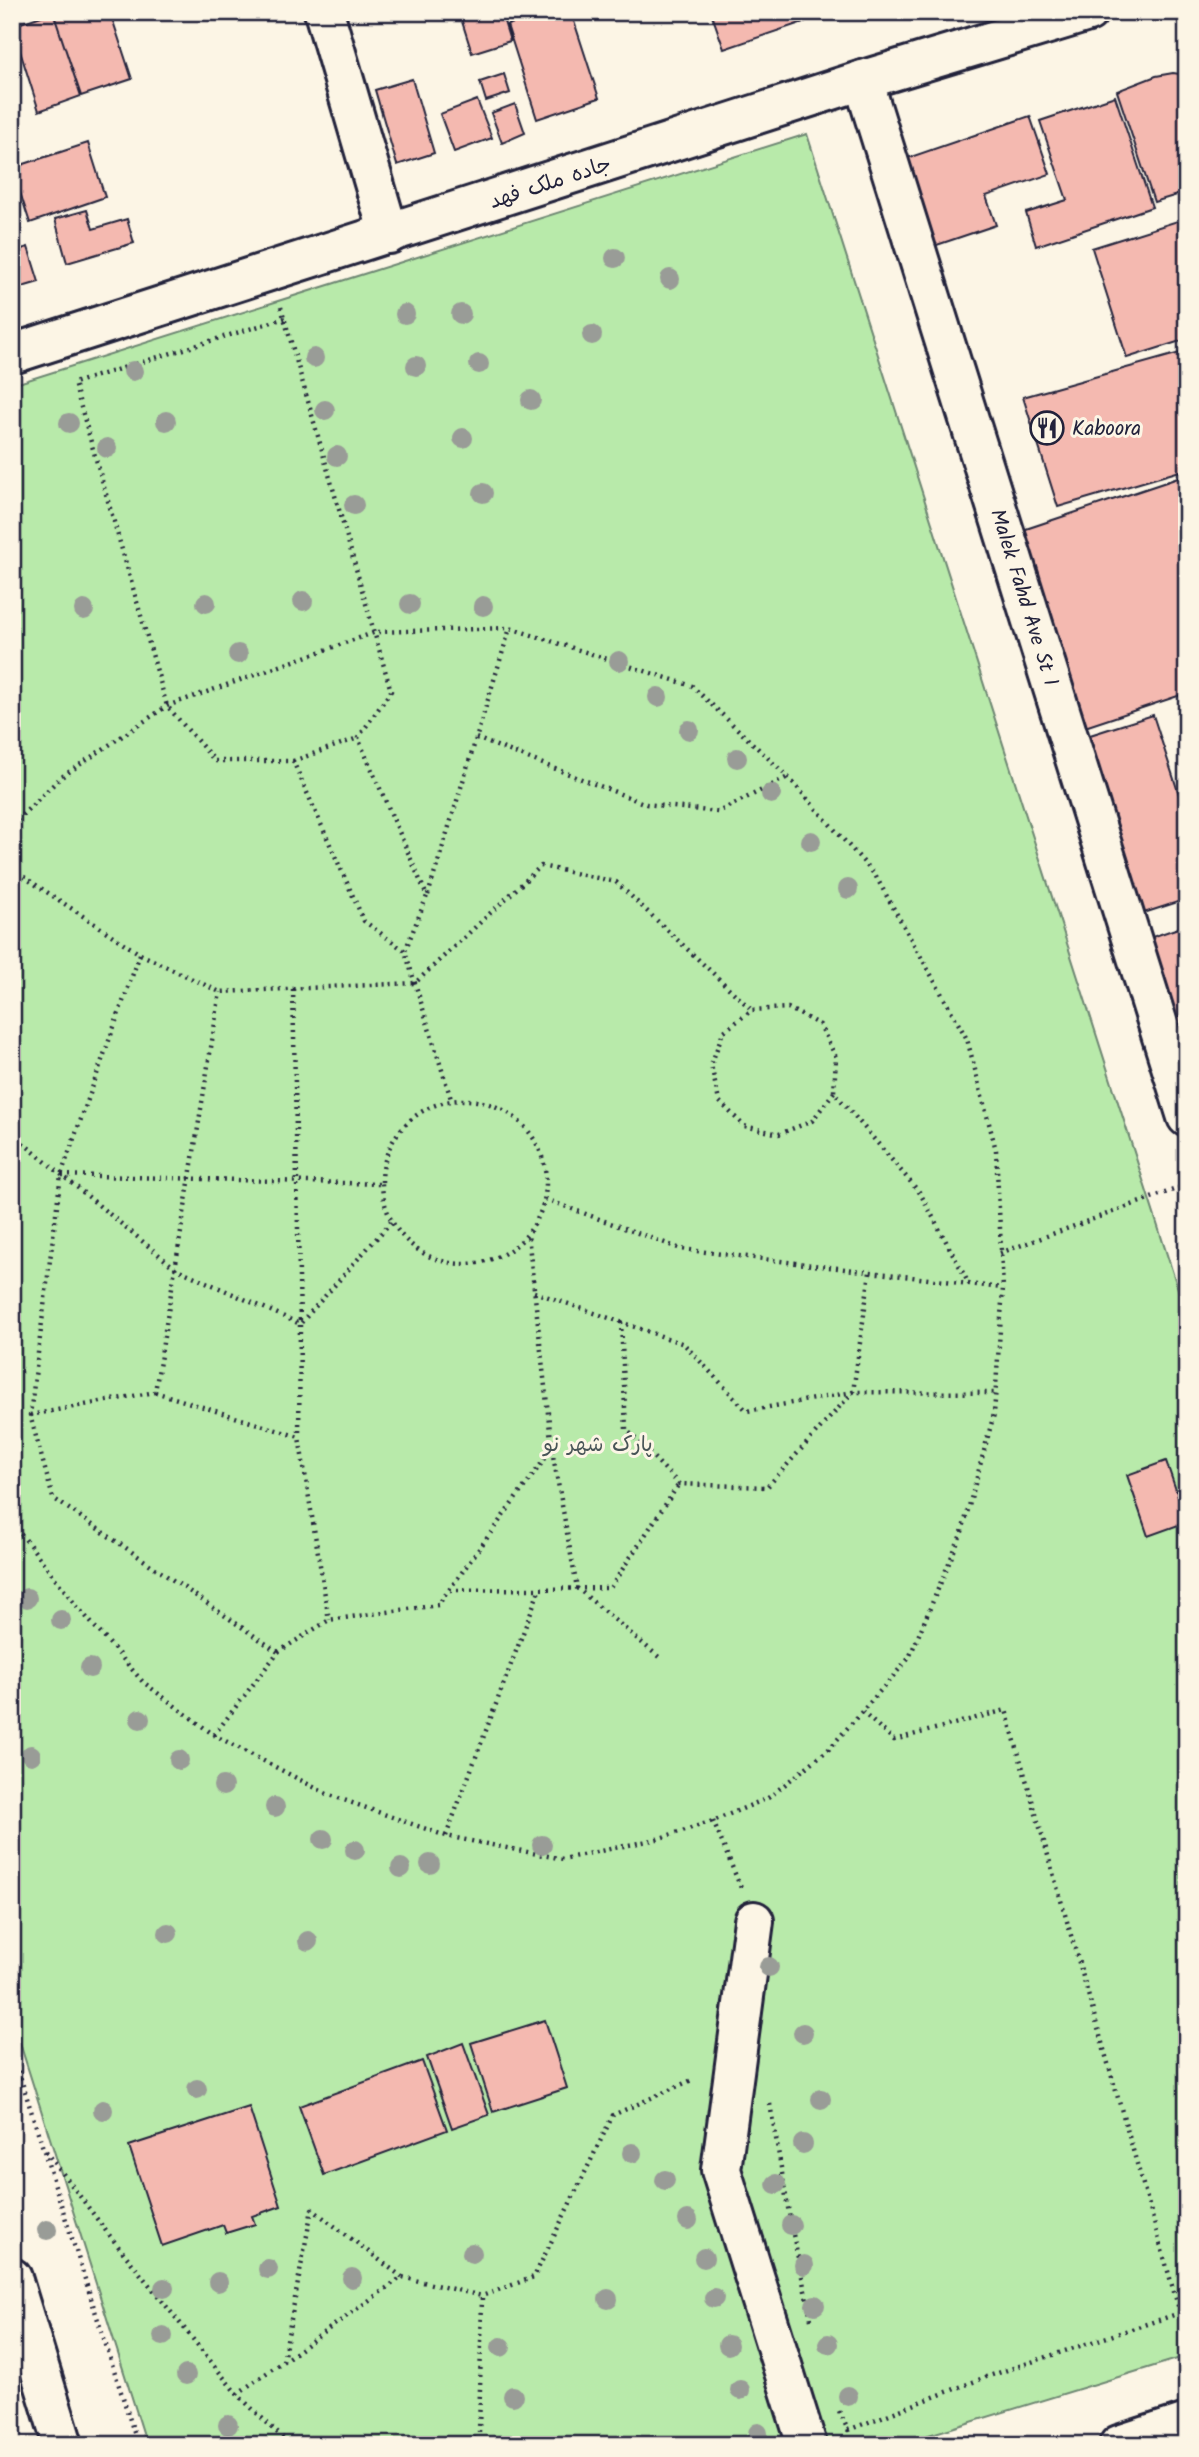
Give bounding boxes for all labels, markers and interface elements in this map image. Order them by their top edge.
street label: جاده ملک فهد [485,148,616,219]
restaurant icon: Kaboora [1028,409,1066,447]
place label: Kaboora [1072,413,1141,446]
street label: Malek Fahd Ave St 1 [980,505,1066,691]
park label: پارک شهر نو [541,1429,653,1462]

